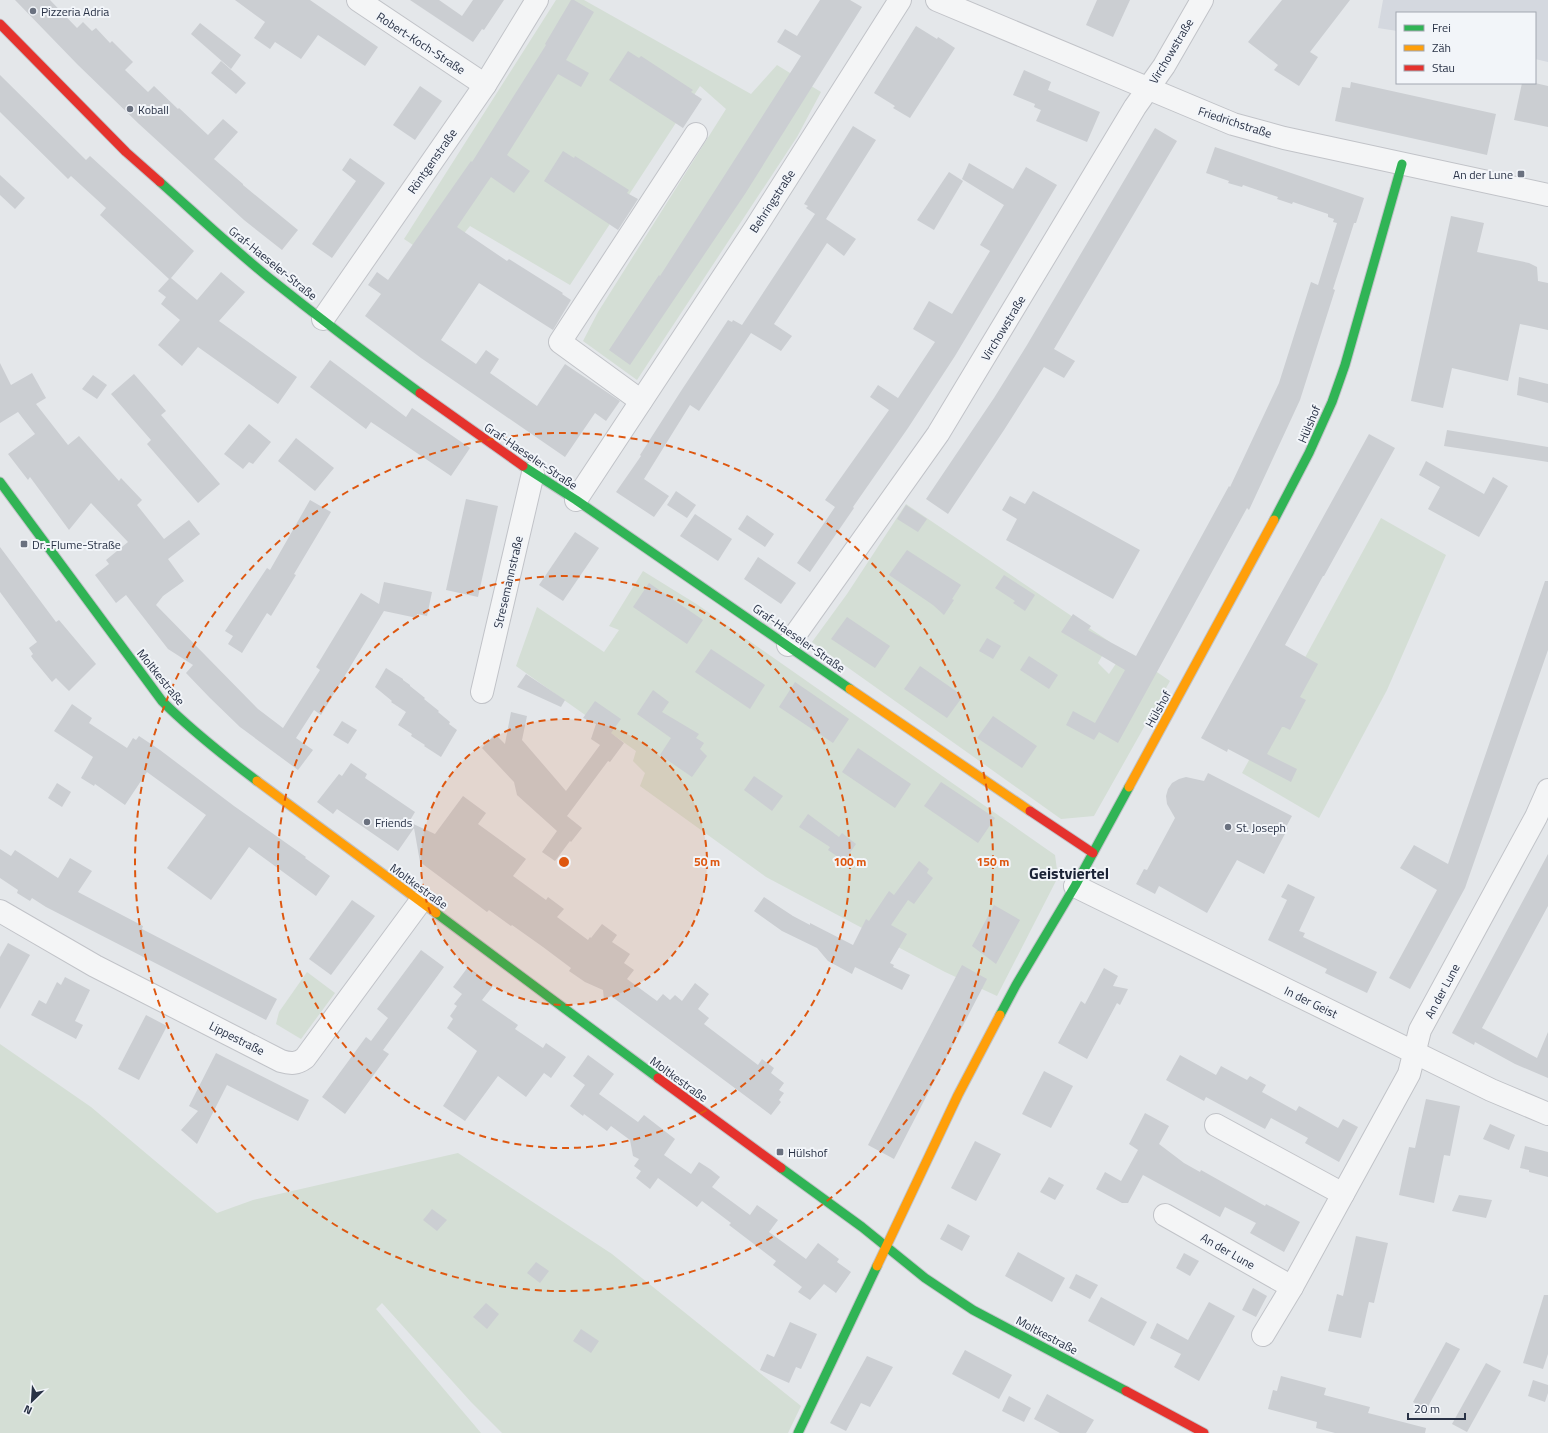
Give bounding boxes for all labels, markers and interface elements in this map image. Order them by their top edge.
place label: Pizzeria Adria [41,2,109,21]
marker: Pizzeria Adria [28,6,38,16]
street label: Robert-Koch-Straße [373,7,469,79]
legend [1396,12,1536,84]
street label: Virchowstraße [1144,15,1198,87]
text: Frei [1432,18,1451,37]
text: Zäh [1432,38,1451,57]
text: Stau [1432,58,1455,77]
place label: Koball [138,100,169,119]
street label: Friedrichstraße [1196,101,1274,143]
marker: Koball [125,104,135,114]
street label: Röntgenstraße [402,124,462,198]
place label: An der Lune [1453,165,1513,184]
street label: Behringstraße [744,166,800,236]
marker: An der Lune [1516,169,1526,179]
street label: Graf-Haeseler-Straße [225,221,321,305]
street label: Virchowstraße [976,292,1030,364]
street label: Hülshof [1293,402,1325,446]
street label: Graf-Haeseler-Straße [480,418,582,494]
street label: Stresemannstraße [488,534,528,630]
place label: Dr.-Flume-Straße [32,535,121,554]
marker: Dr.-Flume-Straße [19,539,29,549]
street label: Graf-Haeseler-Straße [749,599,849,677]
street label: Moltkestraße [132,645,190,709]
street label: Hülshof [1140,687,1176,731]
place label: Friends [375,813,413,832]
marker: Friends [362,817,372,827]
place label: St. Joseph [1236,818,1286,837]
marker: St. Joseph [1223,822,1233,832]
text: 50 m [694,852,720,871]
text: 100 m [834,852,866,871]
text: 150 m [977,852,1009,871]
centre of rings [557,855,571,869]
street label: Moltkestraße [386,858,452,914]
district label: Geistviertel [1029,861,1109,885]
street label: An der Lune [1420,960,1464,1022]
street label: In der Geist [1281,981,1342,1023]
street label: Lippestraße [206,1016,268,1060]
street label: Moltkestraße [646,1051,712,1107]
place label: Hülshof [788,1143,828,1162]
marker: Hülshof [775,1147,785,1157]
street label: An der Lune [1197,1228,1259,1274]
street label: Moltkestraße [1013,1311,1081,1359]
north arrow [12,1381,52,1421]
scale bar [1408,1395,1465,1421]
text: 20 m [1414,1399,1440,1418]
text: N [21,1401,35,1419]

